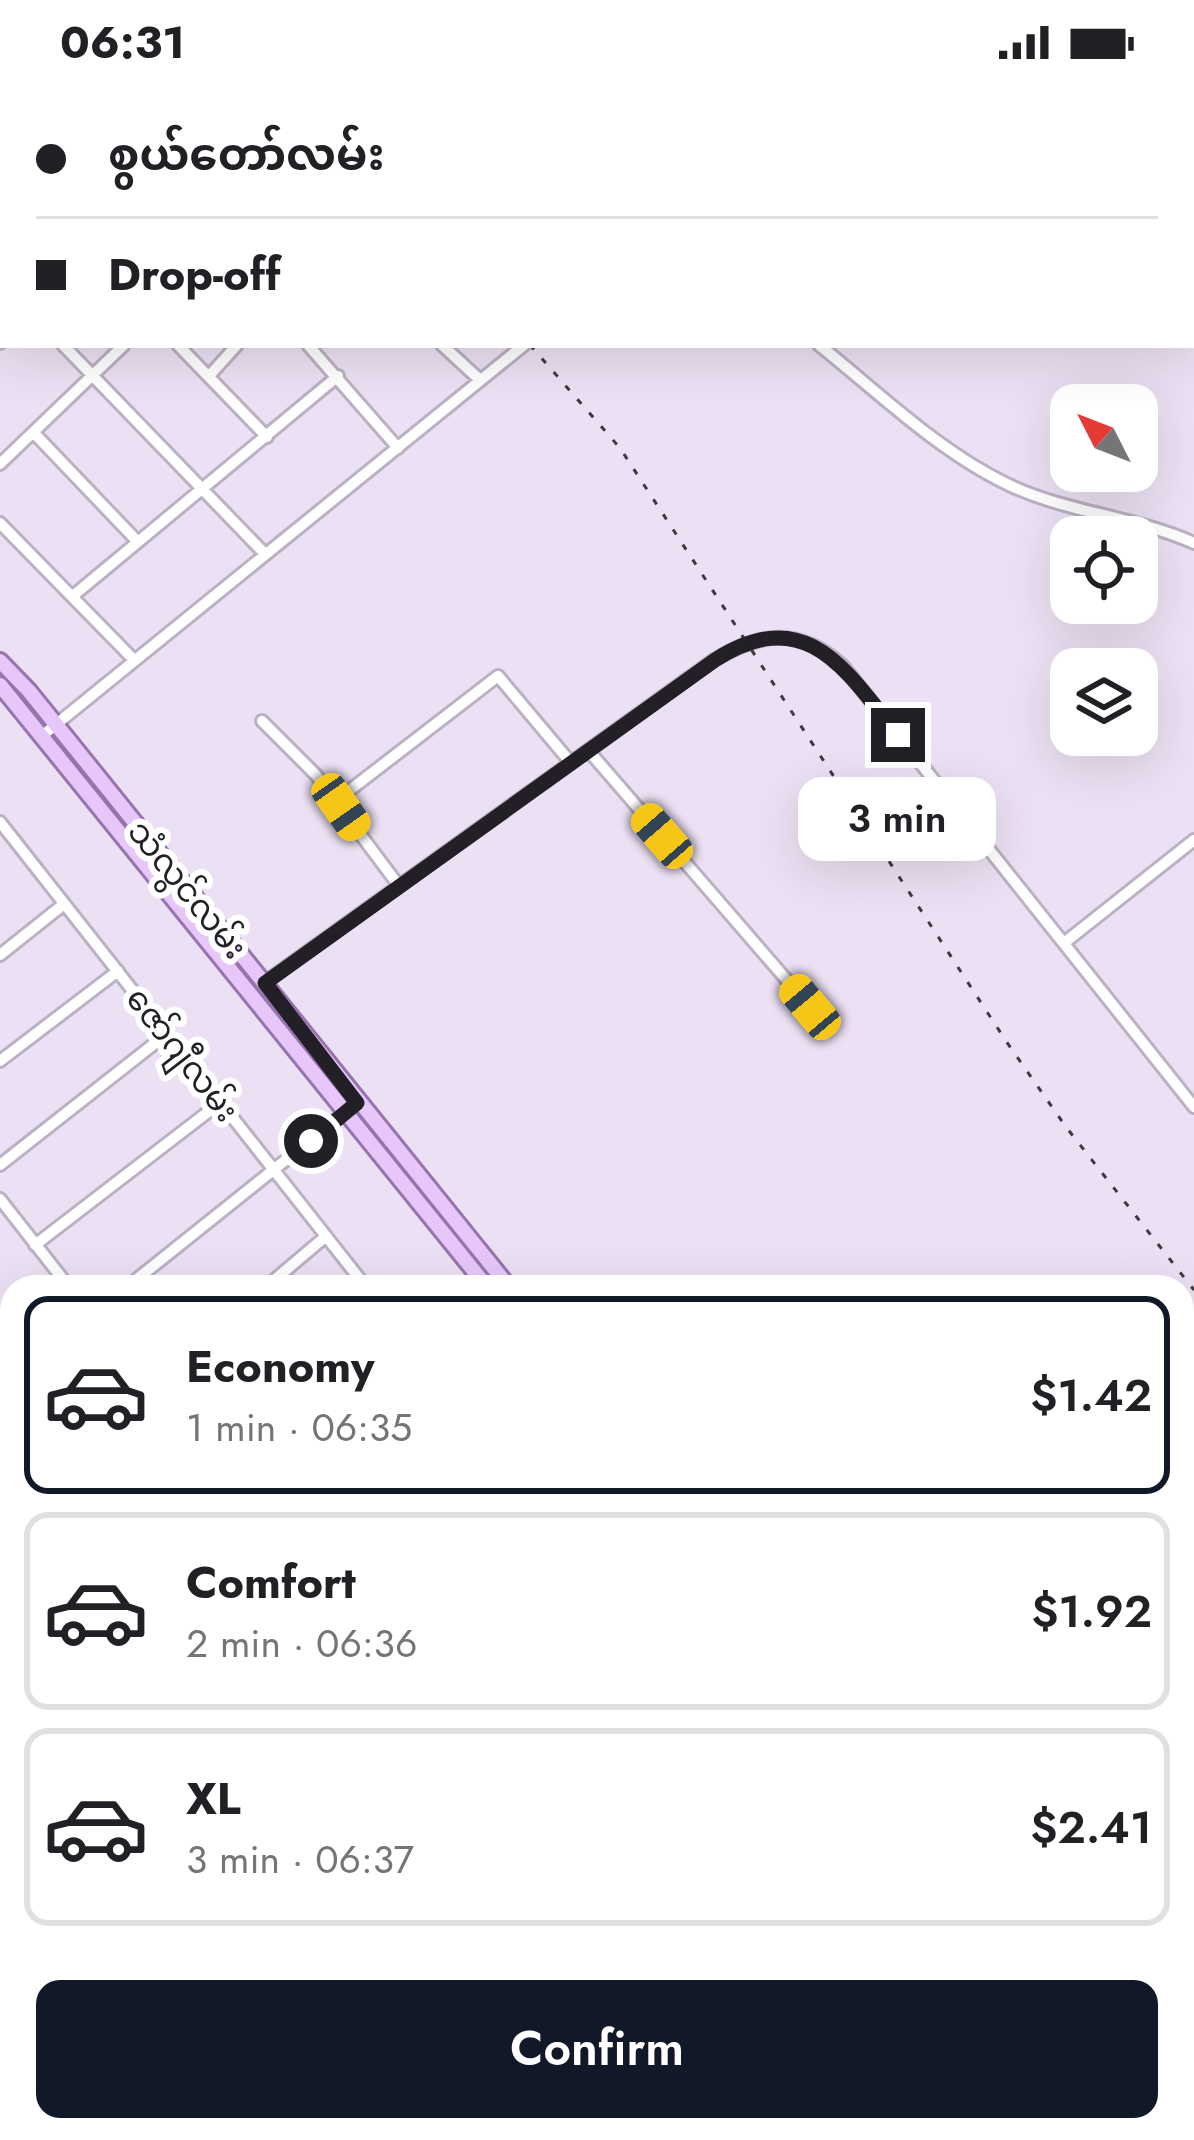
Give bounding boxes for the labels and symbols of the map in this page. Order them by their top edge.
north arrow [1050,384,1158,492]
route end [871,708,925,762]
car [306,767,376,847]
callout: 3 min [799,777,997,861]
car [625,797,699,875]
street label: သံလွင်လမ်း [115,810,258,970]
car [773,968,847,1046]
street label: ဇော်ဂျီလမ်း [113,977,250,1133]
route start [284,1114,338,1168]

